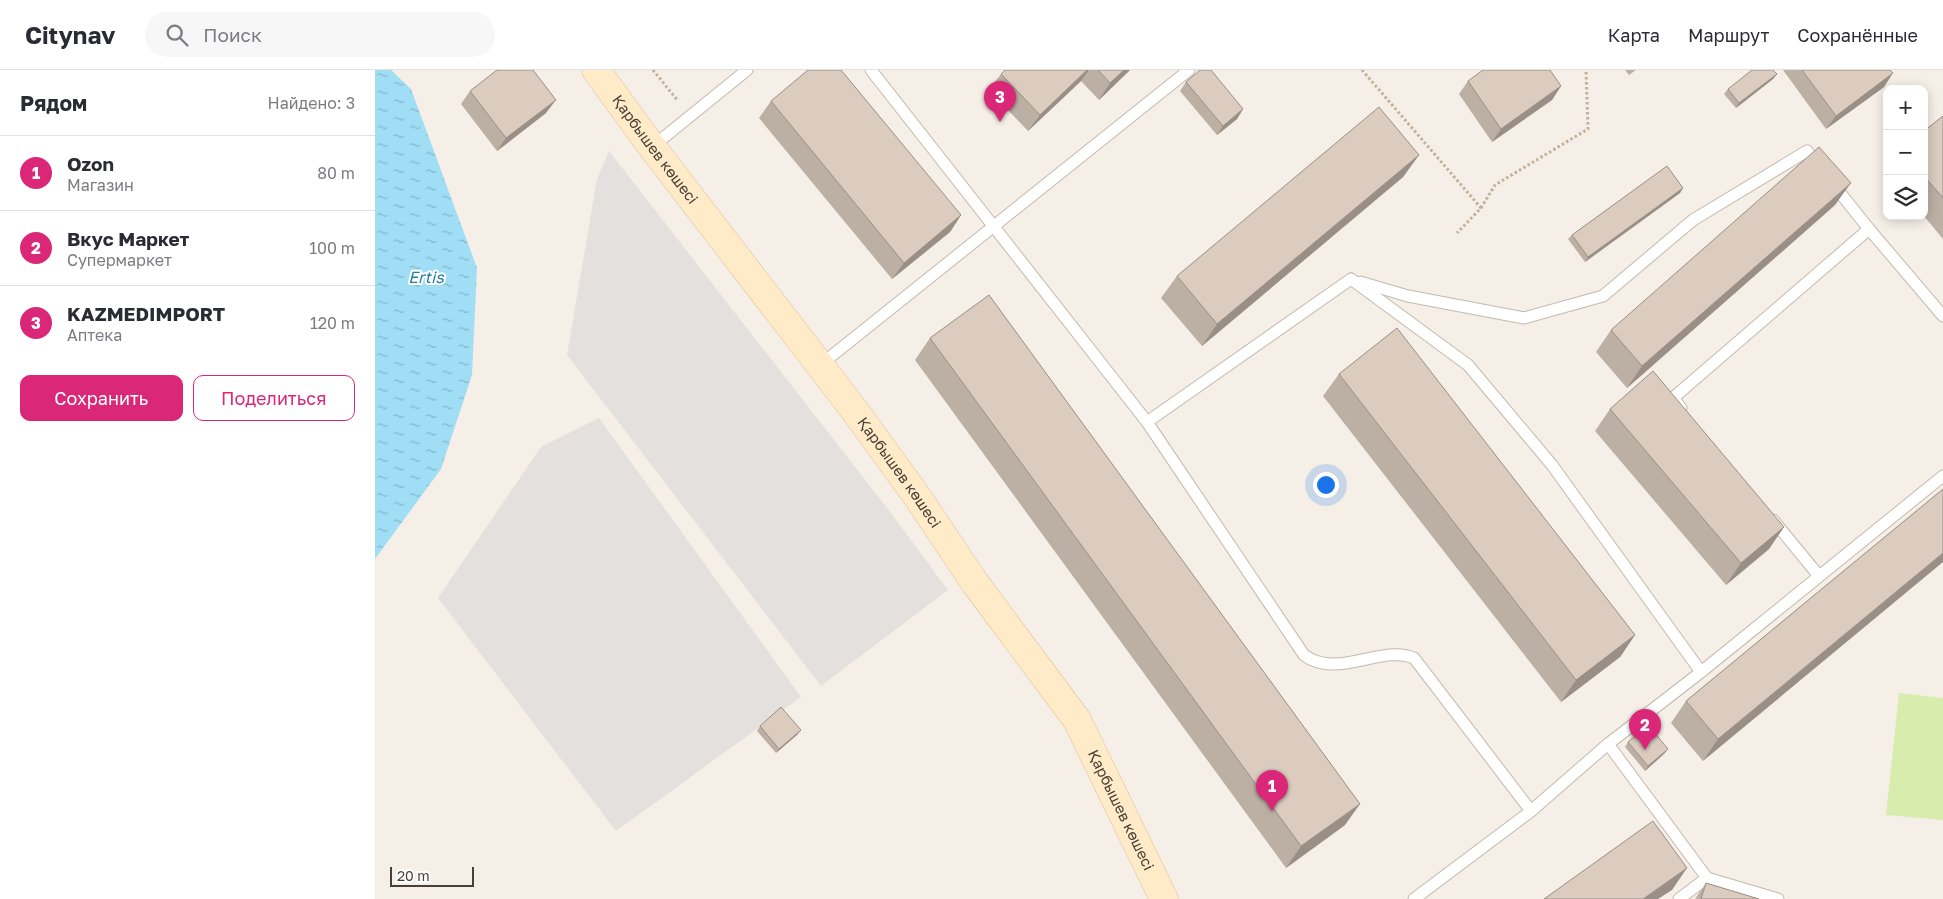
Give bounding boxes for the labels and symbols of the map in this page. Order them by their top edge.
pin: 3 [984,81,1016,122]
street label: Қарбышев көшесі [609,91,702,207]
water label: Ertis [408,267,445,287]
street label: Қарбышев көшесі [854,413,945,531]
your location [1313,472,1339,498]
pin: 2 [1629,709,1661,750]
street label: Қарбышев көшесі [1085,747,1159,873]
pin: 1 [1256,770,1288,811]
scale bar [390,864,474,887]

